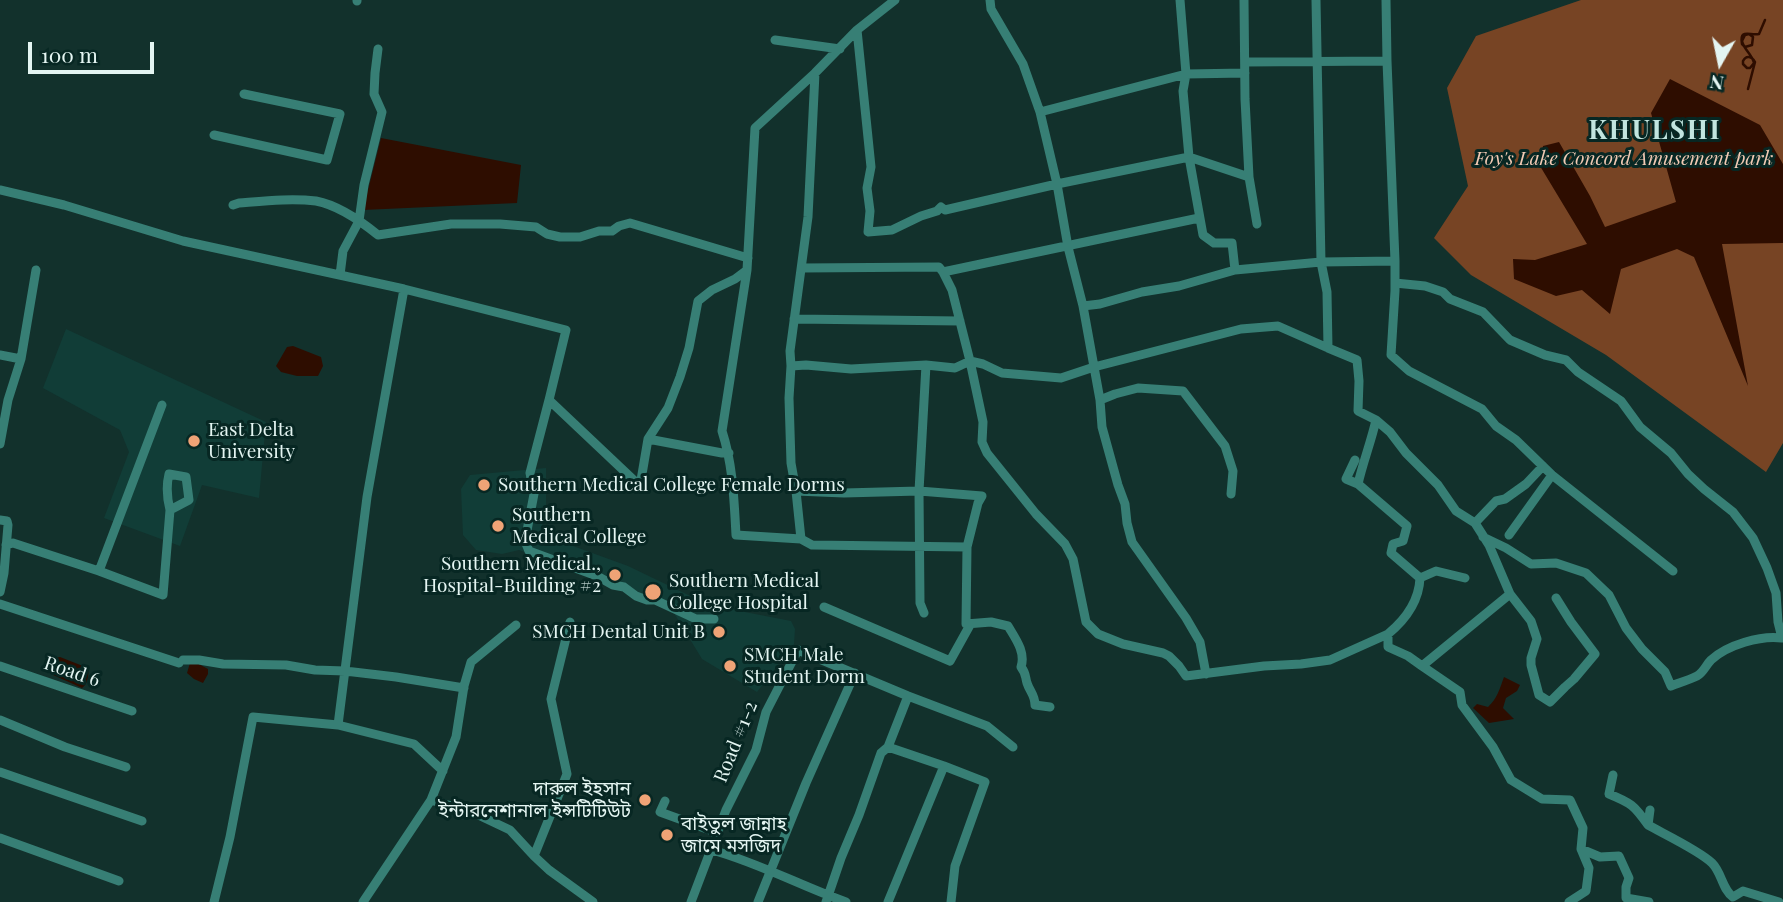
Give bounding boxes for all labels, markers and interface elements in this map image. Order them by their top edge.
scale bar [32,28,158,72]
north arrow [1685,28,1755,98]
text: 100 m [41,40,98,68]
text: N [1708,70,1726,98]
district label: KHULSHI [1589,115,1721,147]
park label: Foy's Lake Concord Amusement park [1475,148,1773,170]
place label: East Delta University [208,419,295,463]
marker: East Delta University [186,433,202,449]
place label: Southern Medical College Female Dorms [498,474,845,496]
marker: Southern Medical College Female Dorms [476,477,492,493]
place label: Southern Medical College [512,504,646,548]
marker: Southern Medical College [490,518,506,534]
place label: Southern Medical., Hospital-Building #2 [423,553,601,597]
marker: Southern Medical., Hospital-Building #2 [607,567,623,583]
place label: Southern Medical College Hospital [669,570,819,614]
marker: Southern Medical College Hospital [643,582,663,602]
place label: SMCH Dental Unit B [532,621,705,643]
marker: SMCH Dental Unit B [711,624,727,640]
place label: SMCH Male Student Dorm [744,644,865,688]
street label: Road 6 [41,652,103,692]
marker: SMCH Male Student Dorm [722,658,738,674]
street label: Road #1-2 [709,698,763,786]
place label: দারুল ইহসান ইন্টারনেশানাল ইন্সটিটিউট [438,778,631,822]
marker: দারুল ইহসান ইন্টারনেশানাল ইন্সটিটিউট [637,792,653,808]
place label: বাইতুল জান্নাহ জামে মসজিদ [681,813,787,857]
marker: বাইতুল জান্নাহ জামে মসজিদ [659,827,675,843]

